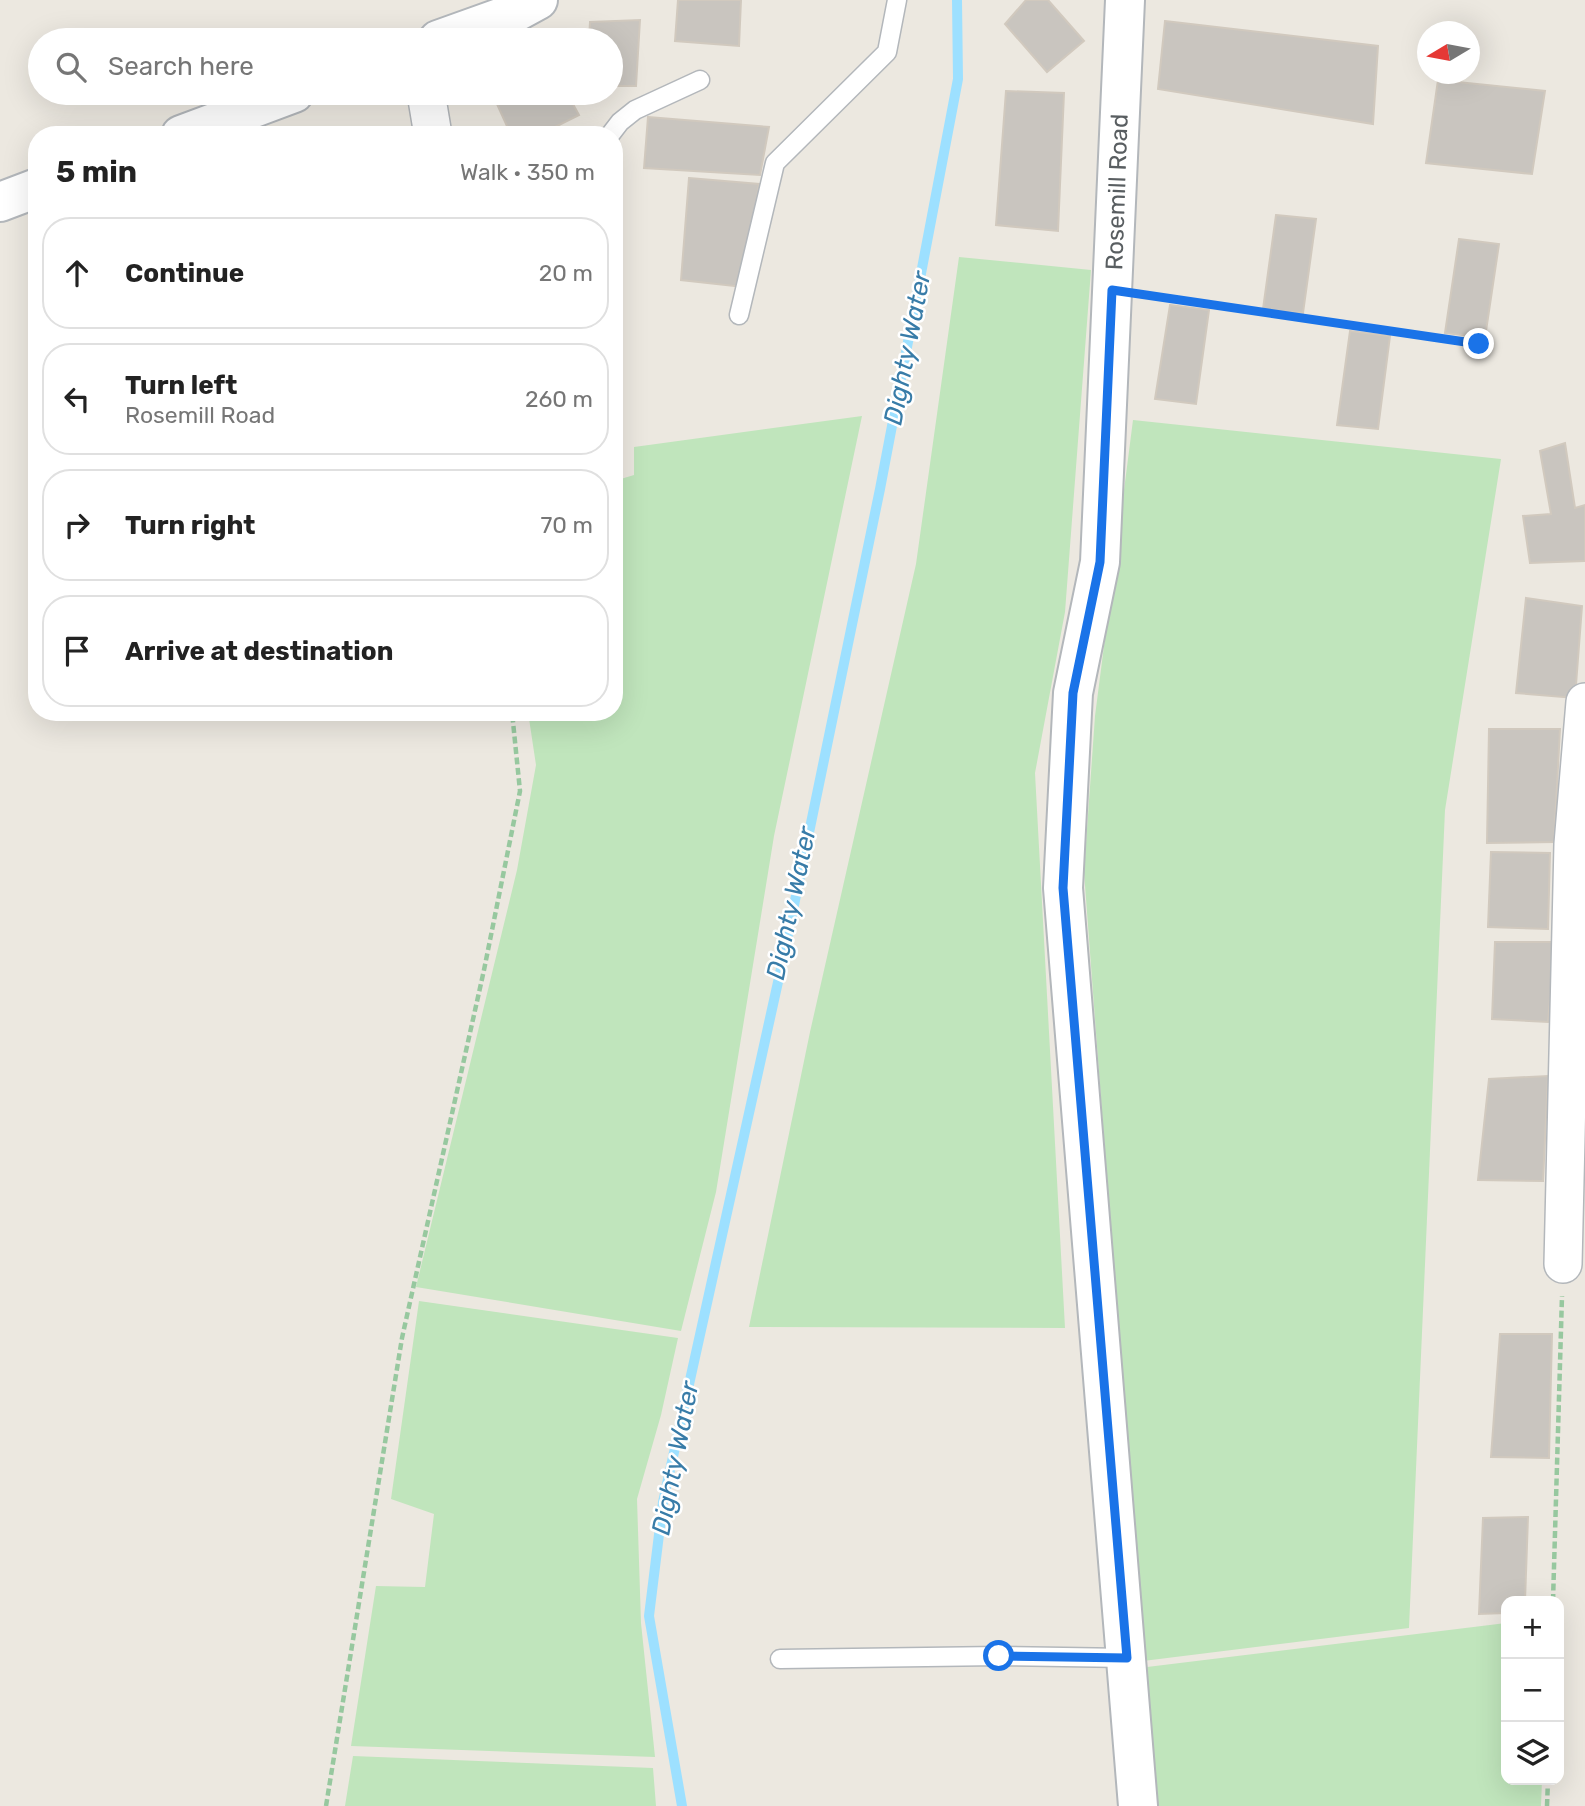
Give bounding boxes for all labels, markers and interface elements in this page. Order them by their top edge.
north arrow [1417,21,1480,84]
search box [28,28,623,105]
icon: search [52,48,90,86]
text: Search here [108,51,254,82]
street label: Rosemill Road [1100,113,1134,271]
text: 5 min [56,154,137,190]
text: Walk · 350 m [460,158,595,186]
icon: ahead [58,254,96,292]
text: Continue [125,258,244,289]
text: 20 m [539,259,593,287]
water label: Dighty Water [877,268,938,428]
route end [1463,328,1494,359]
text: Turn left [125,370,237,401]
icon: left [58,380,96,418]
text: 260 m [525,385,593,413]
text: Rosemill Road [125,401,275,429]
icon: right [58,506,96,544]
text: Turn right [125,510,255,541]
text: 70 m [541,511,593,539]
icon: arrive [58,632,96,670]
text: Arrive at destination [125,636,393,667]
water label: Dighty Water [760,823,823,983]
water label: Dighty Water [645,1378,706,1538]
map controls [1501,1596,1564,1785]
button: + [1501,1596,1564,1659]
route start [983,1640,1014,1671]
button: − [1501,1659,1564,1722]
button: layers [1501,1722,1564,1785]

